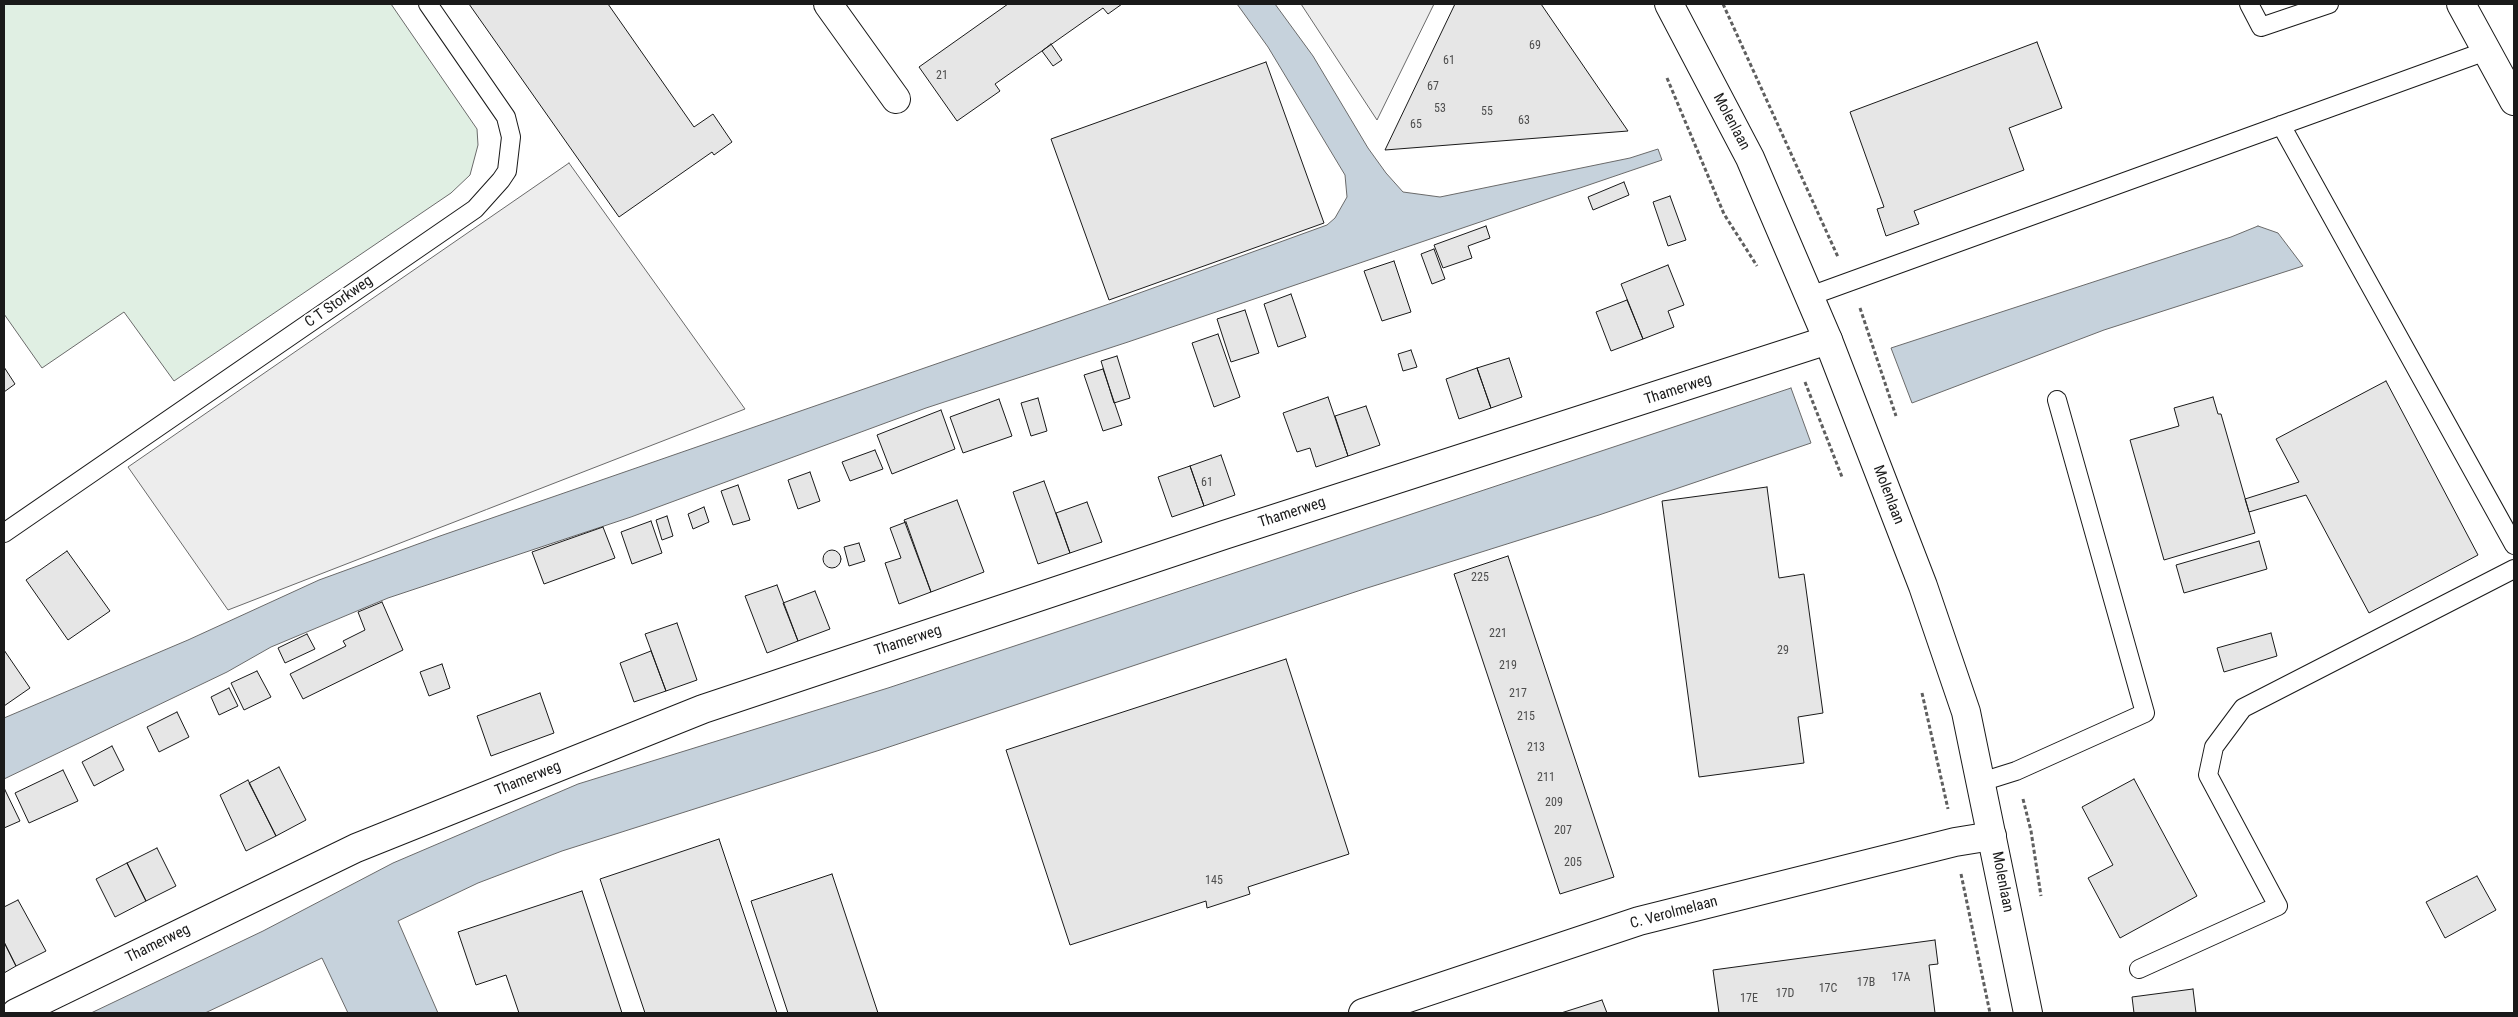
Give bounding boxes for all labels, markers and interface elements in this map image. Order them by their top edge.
house number: 69 [1529,39,1541,53]
house number: 61 [1443,54,1455,68]
house number: 21 [936,69,948,83]
house number: 67 [1427,80,1439,94]
street label: Molenlaan [1709,91,1753,153]
house number: 53 [1434,102,1446,116]
house number: 55 [1481,105,1493,119]
house number: 63 [1518,114,1530,128]
house number: 65 [1410,118,1422,132]
street label: C T Storkweg [302,272,376,332]
street label: Thamerweg [1642,371,1714,409]
street label: Molenlaan [1869,463,1907,527]
house number: 61 [1201,476,1213,490]
street label: Thamerweg [1256,494,1328,532]
house number: 225 [1471,571,1489,585]
street label: Thamerweg [872,622,944,660]
house number: 221 [1489,627,1507,641]
house number: 29 [1777,644,1789,658]
house number: 219 [1499,659,1517,673]
house number: 217 [1509,687,1527,701]
house number: 215 [1517,710,1535,724]
house number: 213 [1527,741,1545,755]
street label: Thamerweg [492,758,564,800]
house number: 211 [1537,771,1555,785]
house number: 209 [1545,796,1563,810]
house number: 207 [1554,824,1572,838]
street label: Molenlaan [1987,850,2017,914]
house number: 205 [1564,856,1582,870]
house number: 145 [1205,874,1223,888]
street label: C. Verolmelaan [1628,893,1720,933]
street label: Thamerweg [123,921,193,967]
house number: 17A [1892,971,1910,985]
house number: 17B [1857,976,1875,990]
house number: 17C [1819,982,1837,996]
house number: 17D [1776,987,1794,1001]
house number: 17E [1740,992,1758,1006]

